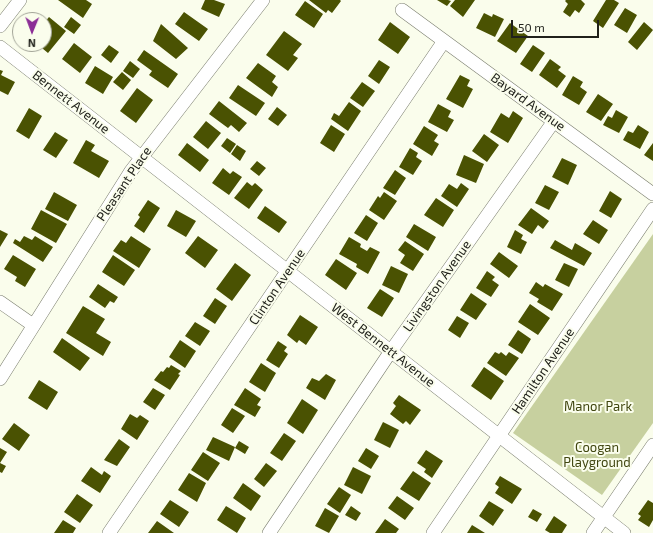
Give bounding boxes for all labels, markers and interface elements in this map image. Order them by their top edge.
north arrow [12,12,52,52]
scale bar [513,12,601,38]
text: 50 m [518,20,545,34]
text: N [28,37,36,50]
street label: Bennett Avenue [29,67,113,137]
street label: Bayard Avenue [488,70,568,134]
street label: Pleasant Place [93,144,155,224]
street label: Livingston Avenue [400,237,474,335]
street label: Clinton Avenue [246,246,308,328]
street label: West Bennett Avenue [328,300,438,390]
street label: Hamilton Avenue [508,325,578,417]
park label: Manor Park [564,399,632,415]
park label: Coogan Playground [563,440,631,471]

